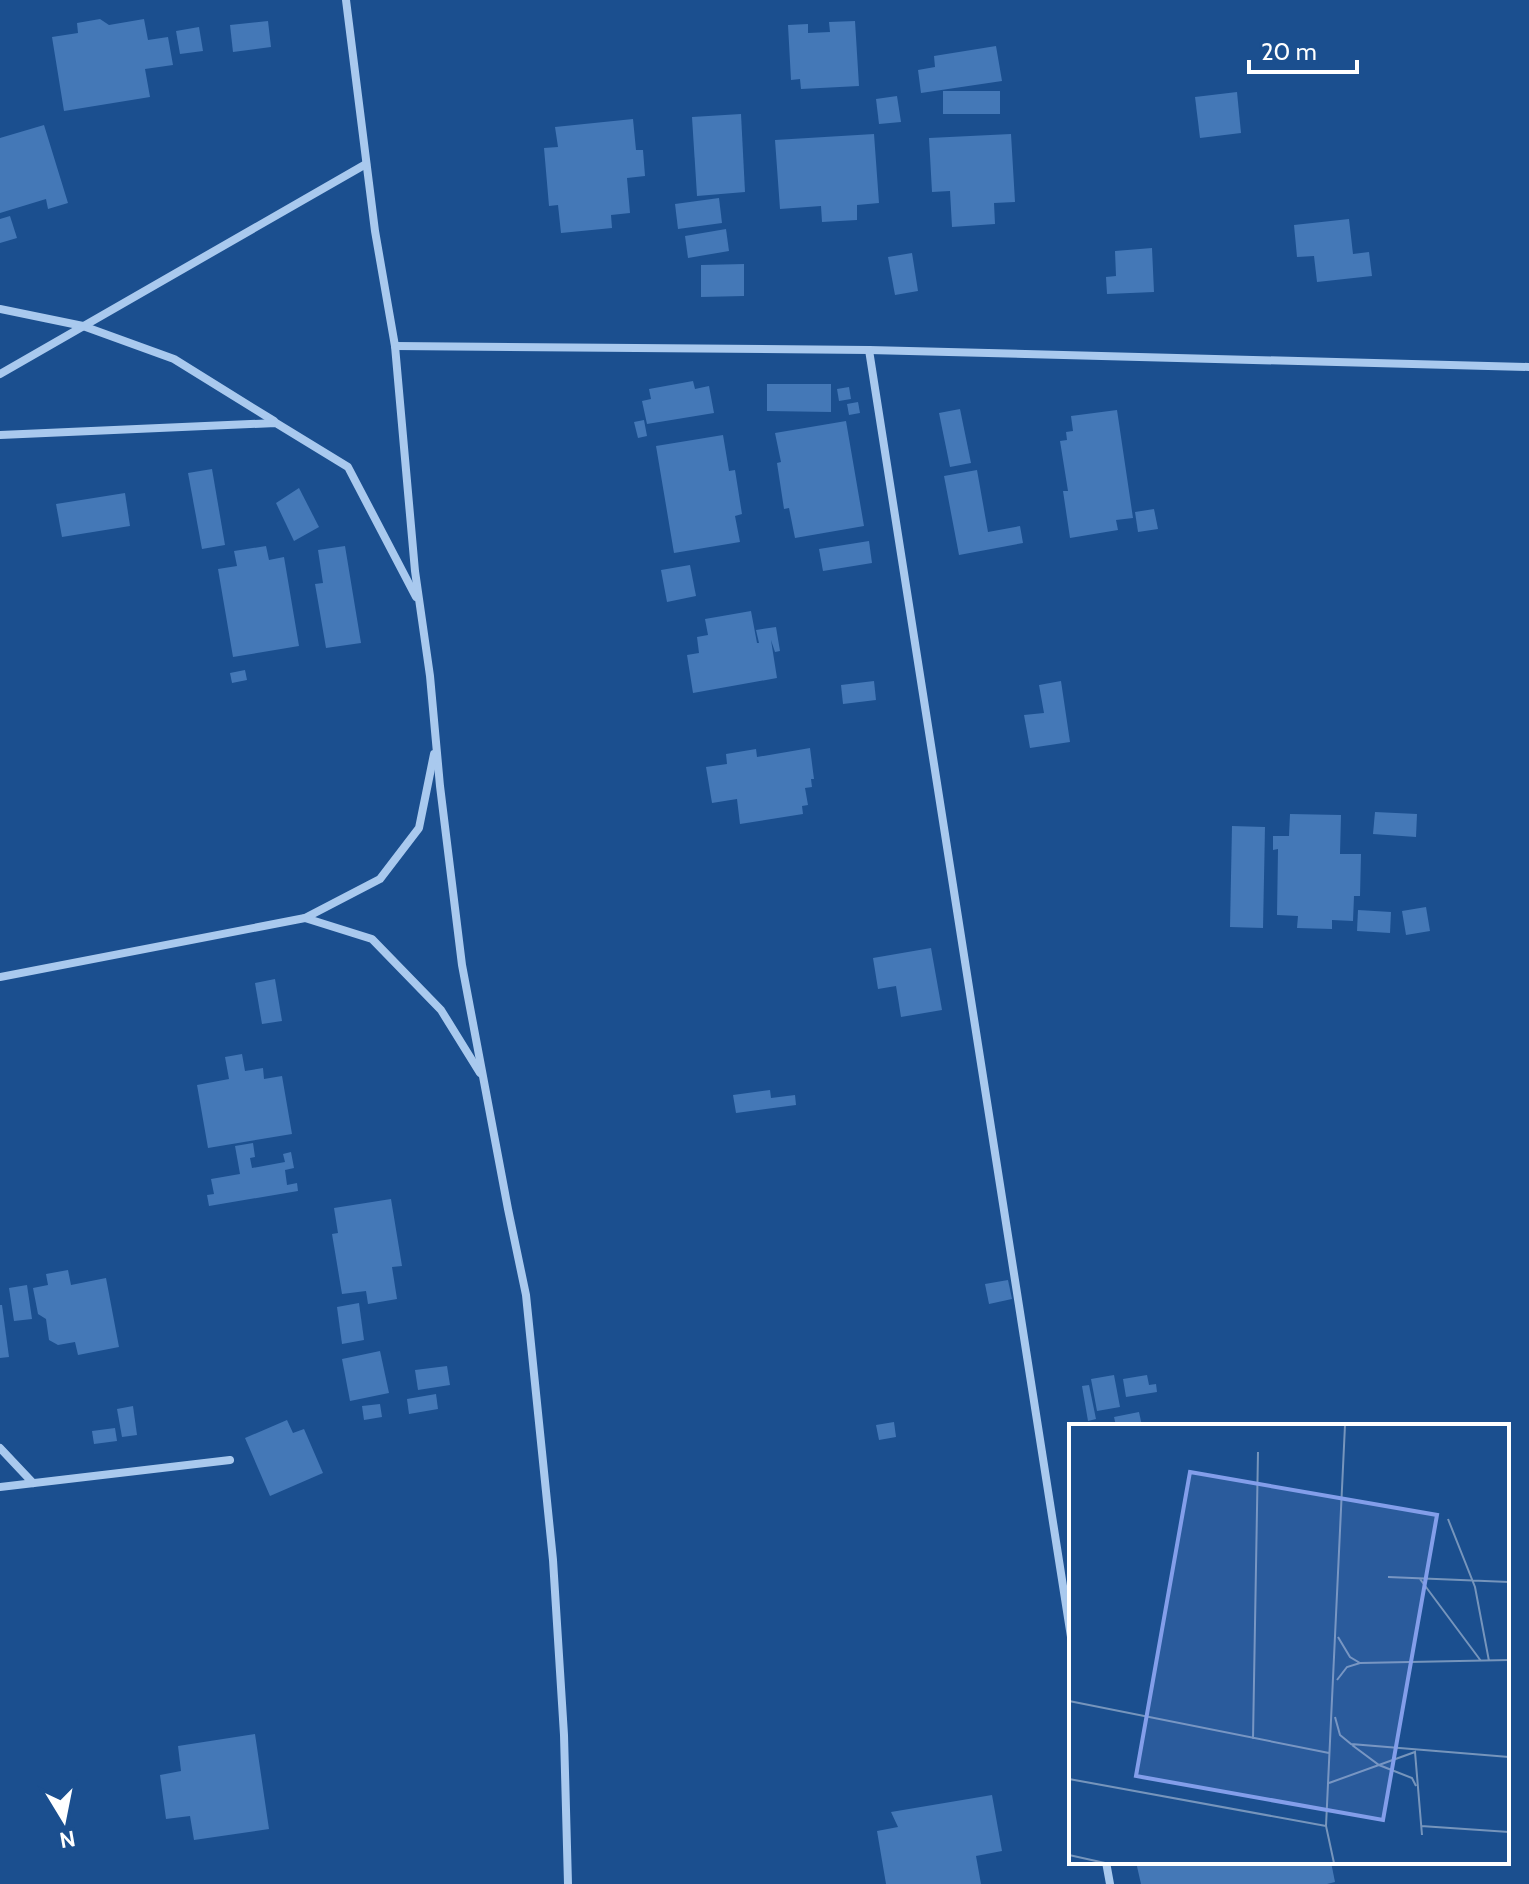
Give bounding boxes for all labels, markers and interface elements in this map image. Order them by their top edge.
scale bar [1249,24,1357,74]
text: 20 m [1261,37,1317,66]
inset map [1069,1424,1509,1864]
north arrow [24,1780,104,1860]
text: N [57,1825,77,1854]

